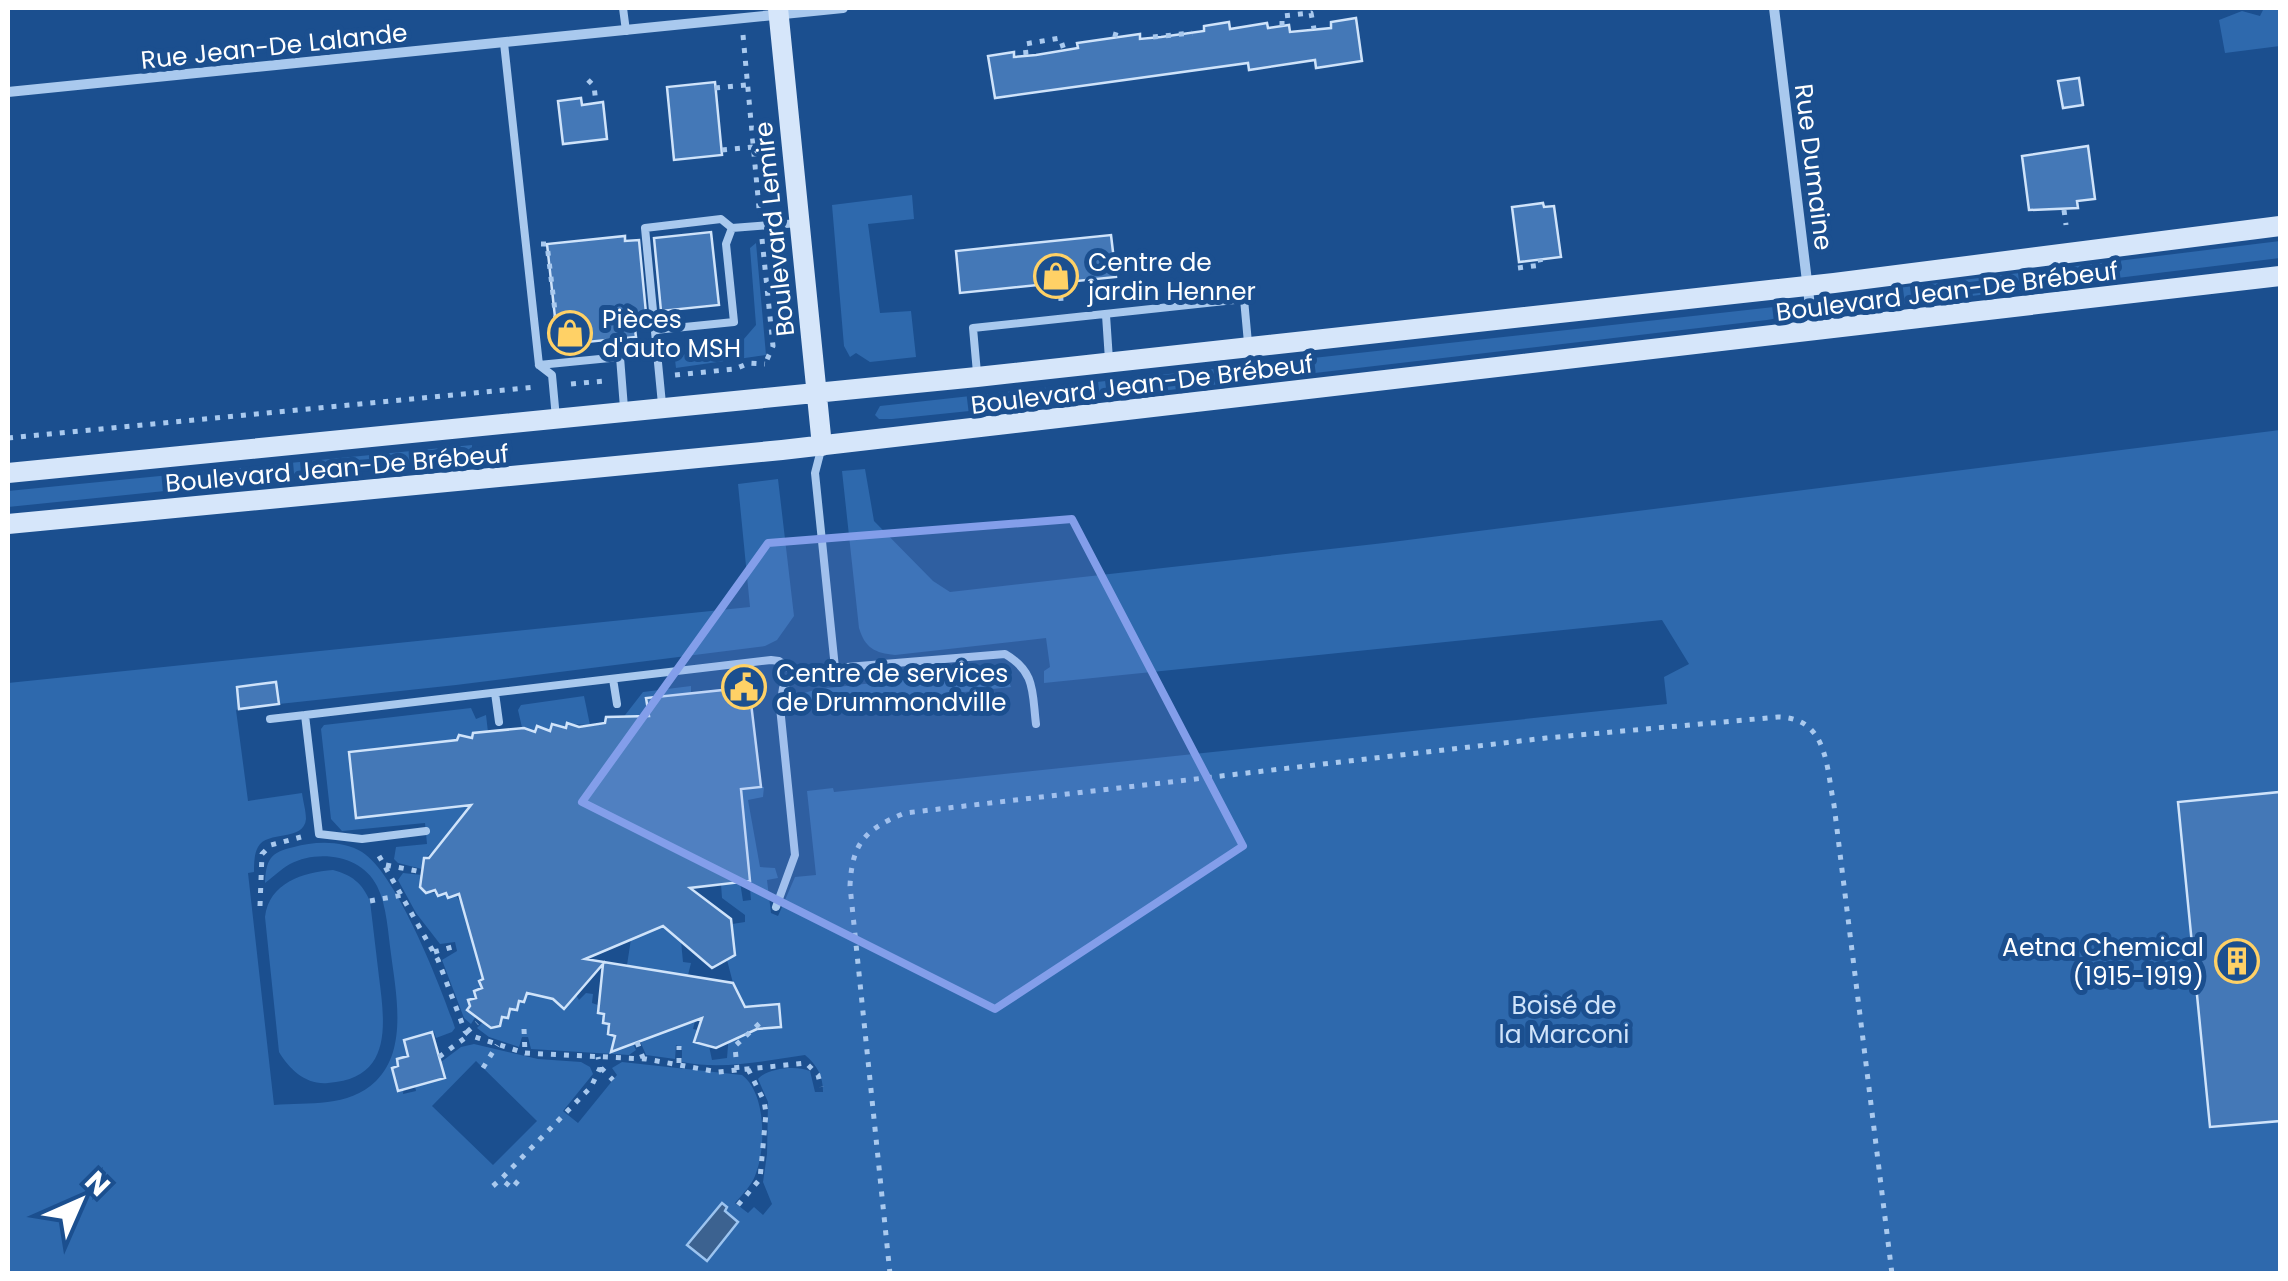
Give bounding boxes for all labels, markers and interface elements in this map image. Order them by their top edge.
street label: Rue Jean-De Lalande [139,15,409,78]
street label: Rue Dumaine [1786,82,1841,252]
street label: Boulevard Lemire [746,120,803,338]
place label: Centre de jardin Henner [1087,245,1256,309]
shop icon: Centre de jardin Henner [1033,253,1079,299]
street label: Boulevard Jean-De Brébeuf [1774,253,2120,330]
place label: Pièces d'auto MSH [602,302,741,366]
shop icon: Pièces d'auto MSH [547,310,593,356]
street label: Boulevard Jean-De Brébeuf [969,346,1315,423]
street label: Boulevard Jean-De Brébeuf [164,436,510,501]
place label: Centre de services de Drummondville [776,656,1008,720]
public building icon: Centre de services de Drummondville [721,664,767,710]
place label: Aetna Chemical (1915-1919) [2002,930,2204,994]
building icon: Aetna Chemical (1915-1919) [2214,938,2260,984]
park label: Boisé de la Marconi [1499,988,1629,1052]
north arrow [30,1151,130,1251]
text: N [76,1162,119,1205]

